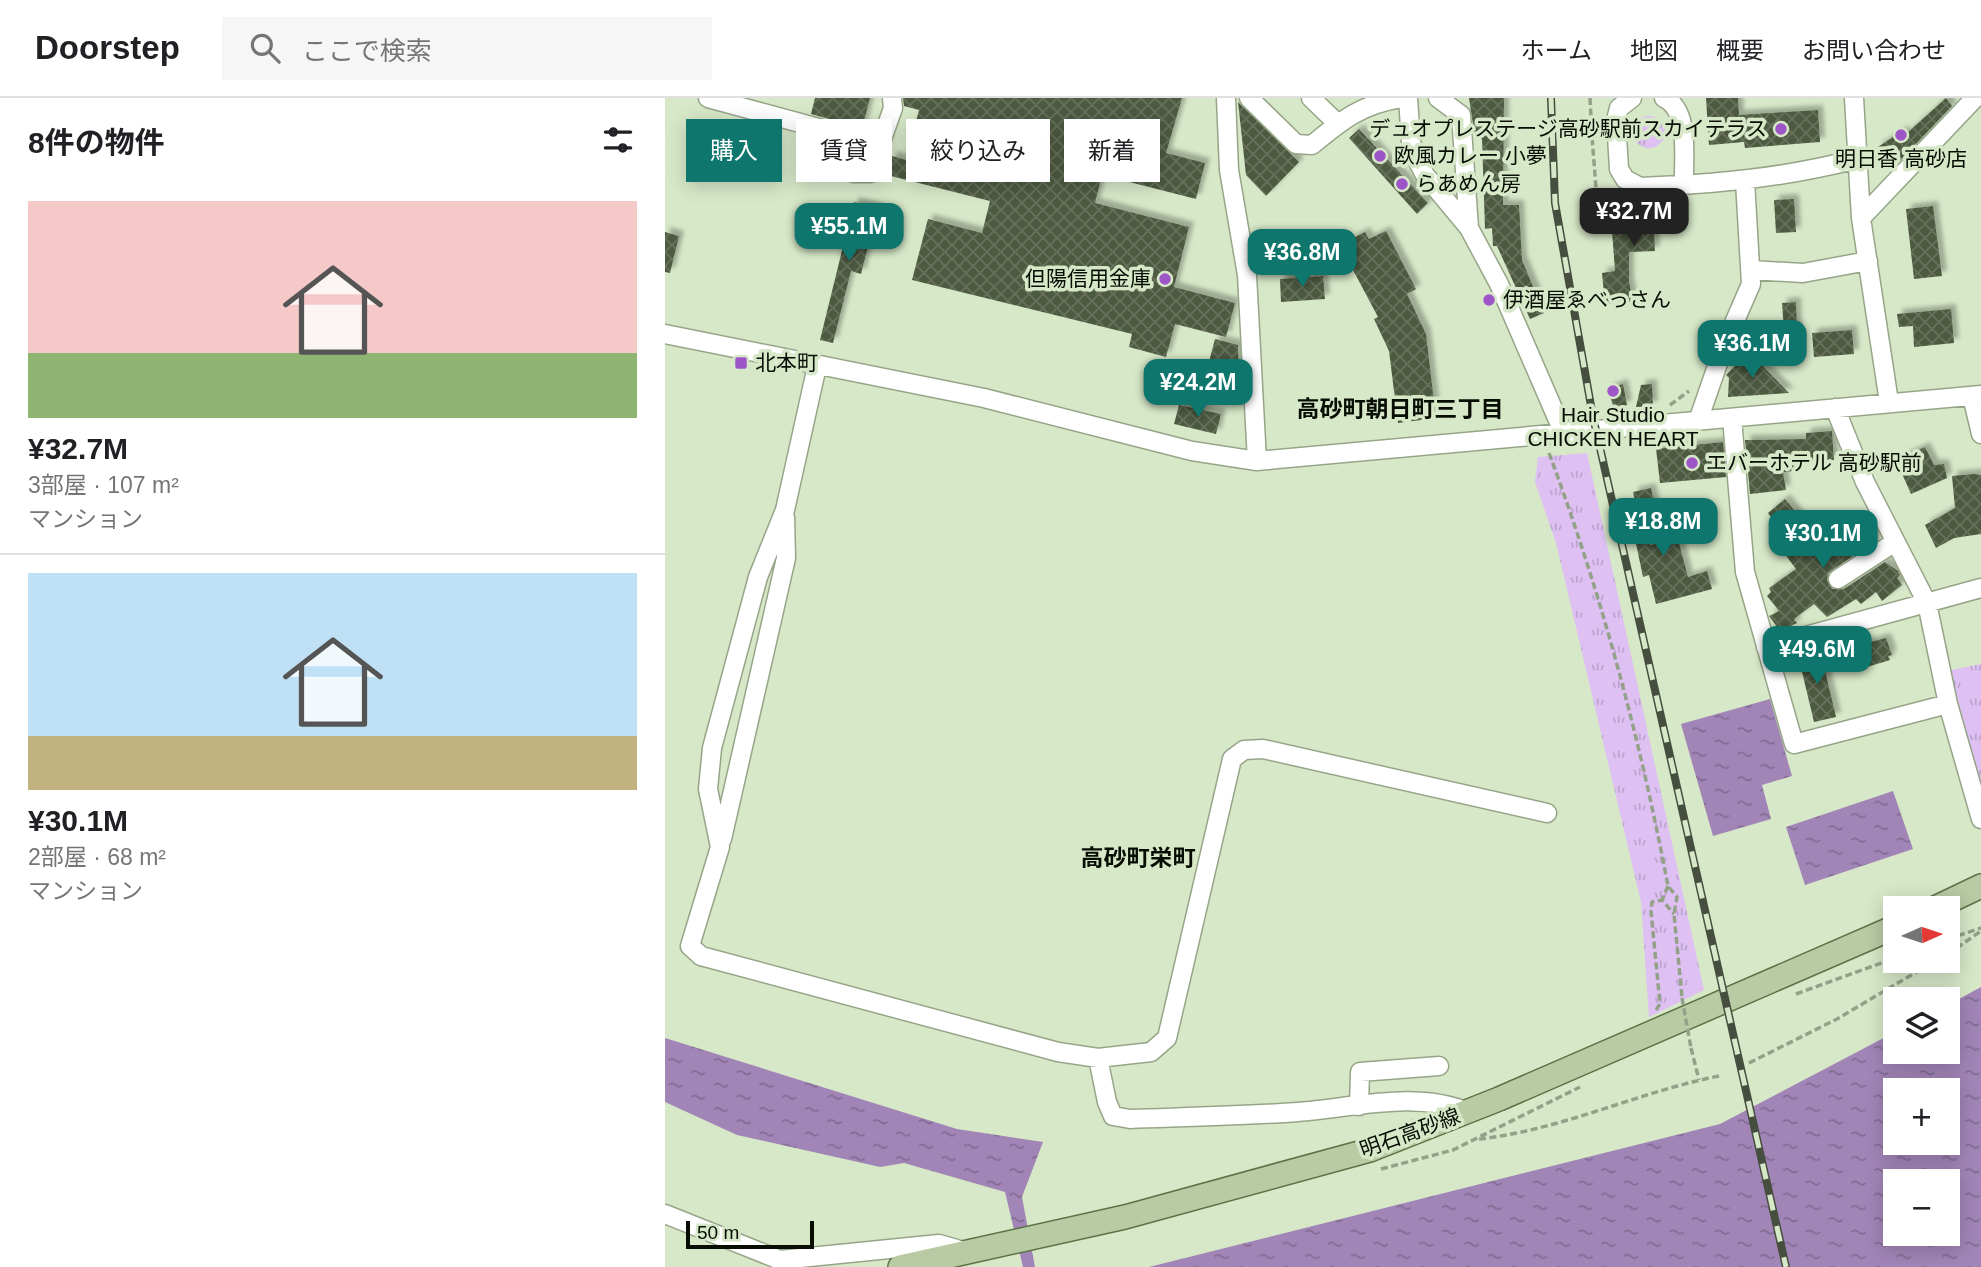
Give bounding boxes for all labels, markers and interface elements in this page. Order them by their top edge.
search box [222,17,712,80]
text: Doorstep [35,29,180,66]
icon: search [246,29,284,67]
text: ここで検索 [302,36,432,66]
text: ホーム [1521,37,1592,64]
text: 地図 [1630,37,1678,64]
text: 概要 [1716,37,1764,64]
text: お問い合わせ [1802,37,1946,64]
place label: デュオプレステージ高砂駅前スカイテラス [1369,117,1767,140]
chip: 購入 [686,119,782,182]
chip: 賃貸 [796,119,892,182]
chip: 絞り込み [906,119,1050,182]
chip: 新着 [1064,119,1160,182]
icon: filters [599,121,637,159]
marker: デュオプレステージ高砂駅前スカイテラス [1773,121,1789,137]
text: 8件の物件 [28,126,165,159]
marker: 明日香 高砂店 [1893,127,1909,143]
place label: 欧風カレー 小夢 [1394,144,1547,167]
place label: 明日香 高砂店 [1835,147,1967,170]
marker: 欧風カレー 小夢 [1372,148,1388,164]
place label: らあめん房 [1416,172,1521,195]
marker: らあめん房 [1394,176,1410,192]
pin: ¥32.7M [1577,188,1691,248]
text: ¥32.7M [1596,198,1672,224]
pin: ¥55.1M [792,204,906,263]
text: ¥55.1M [811,213,887,239]
pin: ¥36.8M [1245,230,1359,289]
text: ¥36.8M [1264,239,1340,265]
icon: home [270,247,396,373]
place label: 但陽信用金庫 [1025,267,1151,290]
marker: 但陽信用金庫 [1157,271,1173,287]
place label: 伊酒屋ゑべっさん [1503,288,1671,311]
marker: 伊酒屋ゑべっさん [1481,292,1497,308]
pin: ¥36.1M [1695,320,1809,380]
text: ¥36.1M [1714,330,1790,356]
place label: 北本町 [755,351,818,374]
marker: 北本町 [733,355,749,371]
pin: ¥24.2M [1141,360,1255,419]
text: ¥24.2M [1160,369,1236,395]
marker: Hair Studio CHICKEN HEART [1605,383,1621,399]
district label: 高砂町朝日町三丁目 [1297,396,1504,422]
place label: Hair Studio CHICKEN HEART [1527,403,1699,450]
text: ¥32.7M [28,432,128,465]
place label: エバーホテル 高砂駅前 [1706,451,1922,474]
marker: エバーホテル 高砂駅前 [1684,455,1700,471]
text: 3部屋 · 107 m² [28,472,179,498]
pin: ¥18.8M [1606,498,1720,558]
text: マンション [28,506,143,532]
text: ¥18.8M [1625,508,1701,534]
pin: ¥30.1M [1766,510,1880,570]
text: ¥30.1M [1785,520,1861,546]
icon: home [270,619,396,745]
pin: ¥49.6M [1760,626,1874,686]
text: ¥49.6M [1779,636,1855,662]
text: ¥30.1M [28,804,128,837]
text: 2部屋 · 68 m² [28,844,166,870]
district label: 高砂町栄町 [1081,845,1196,871]
text: マンション [28,878,143,904]
north arrow [1883,896,1960,973]
map controls [1883,896,1960,1246]
button: layers [1883,987,1960,1064]
button: + [1883,1078,1960,1155]
street label: 明石高砂線 [1357,1104,1463,1161]
button: − [1883,1169,1960,1246]
scale bar [686,1218,814,1250]
text: 50 m [697,1222,739,1243]

